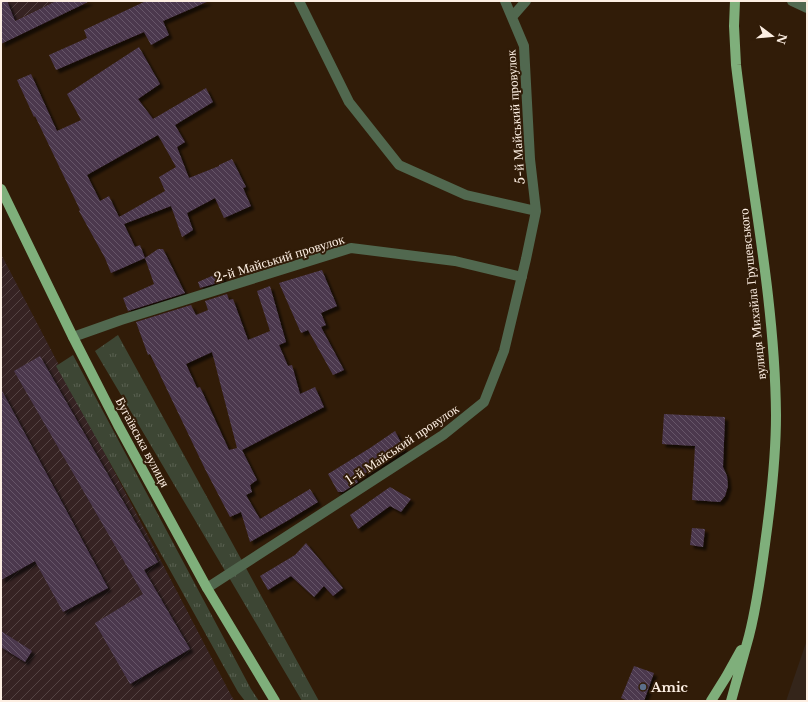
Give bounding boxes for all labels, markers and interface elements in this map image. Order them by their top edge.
north arrow [752,16,792,56]
text: N [773,32,790,46]
street label: 5-й Майський провулок [502,48,529,185]
street label: вулиця Михайла Грушевського [735,208,770,380]
street label: 2-й Майський провулок [212,230,347,286]
street label: Бугаївська вулиця [112,394,173,490]
street label: 1-й Майський провулок [342,400,463,489]
place label: Amic [650,679,688,696]
marker: Amic [638,682,648,692]

